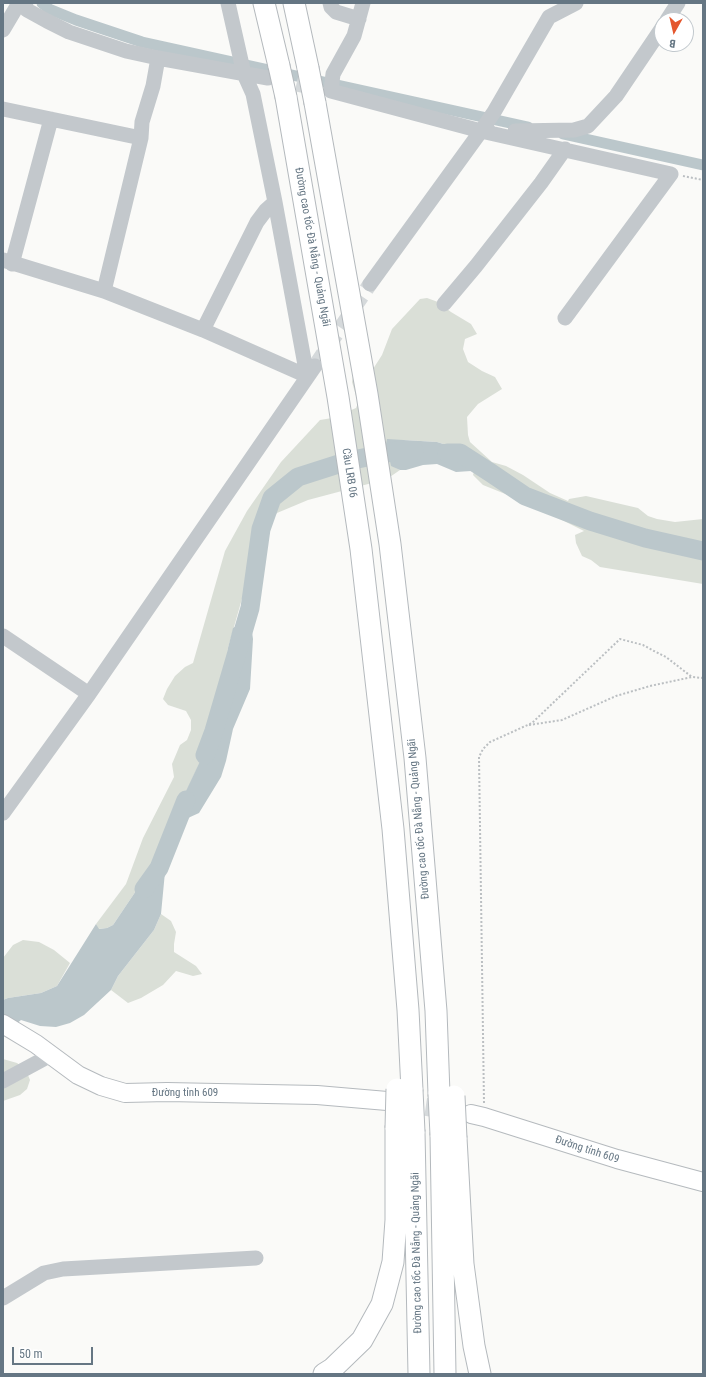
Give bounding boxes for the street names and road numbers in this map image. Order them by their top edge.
street label: Đường cao tốc Đà Nẵng - Quảng Ngãi [291,166,333,328]
street label: Cầu LRB 06 [339,447,359,499]
street label: Đường cao tốc Đà Nẵng - Quảng Ngãi [405,738,433,900]
street label: Đường tỉnh 609 [152,1086,218,1100]
street label: Đường tỉnh 609 [553,1133,621,1167]
street label: Đường cao tốc Đà Nẵng - Quảng Ngãi [409,1172,425,1334]

